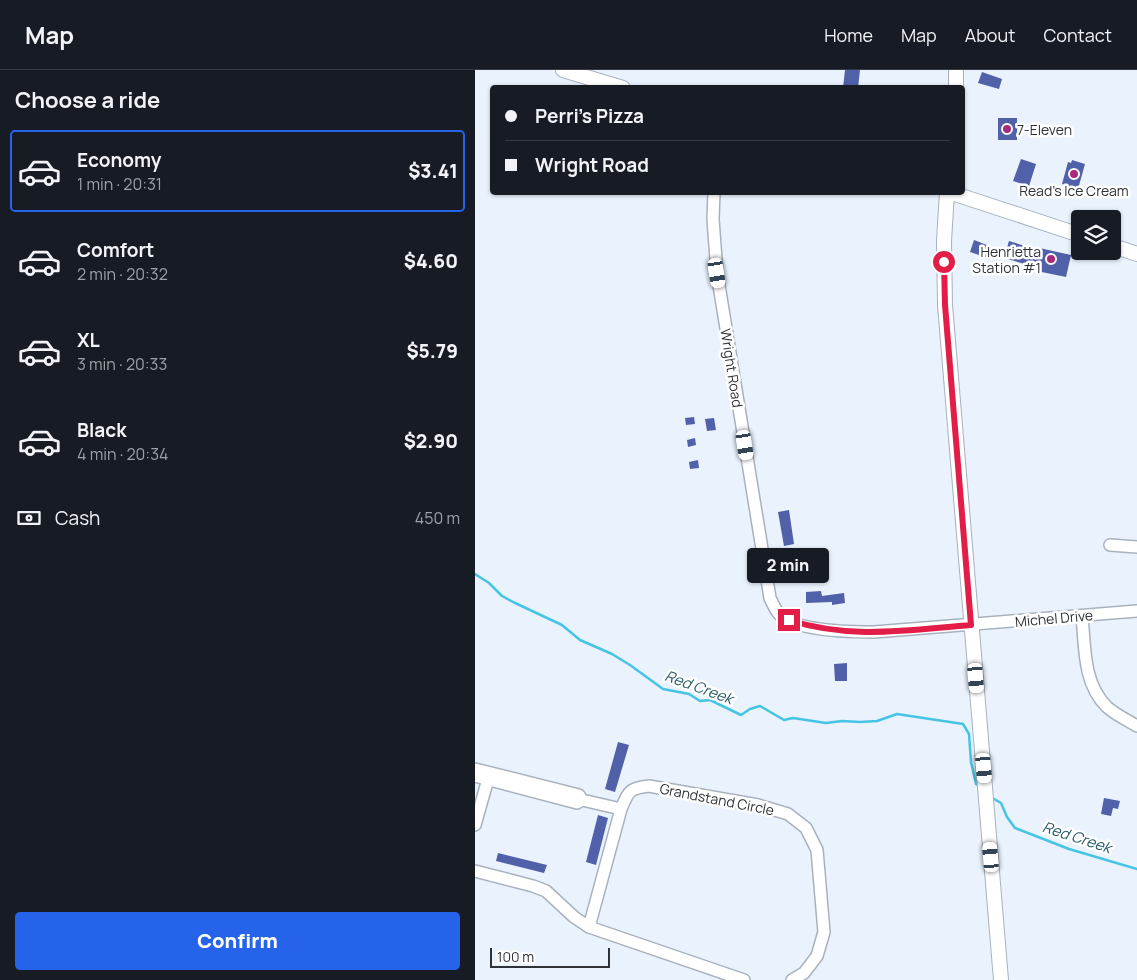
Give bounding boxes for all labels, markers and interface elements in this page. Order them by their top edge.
text: Map [25,18,74,51]
text: Home [824,23,873,47]
text: Map [901,23,937,47]
text: About [965,23,1015,47]
text: Contact [1043,23,1112,47]
text: Choose a ride [15,85,160,115]
text: Perri's Pizza [535,103,644,129]
place label: 7-Eleven [1017,120,1072,139]
marker: 7-Eleven [1001,123,1013,135]
text: Economy [77,147,161,173]
icon: car [17,149,62,194]
text: Wright Road [535,152,649,178]
text: $3.41 [408,158,458,184]
marker: Read's Ice Cream [1068,168,1080,180]
text: 1 min · 20:31 [77,173,162,195]
place label: Read's Ice Cream [1019,181,1129,200]
map controls [1071,210,1121,260]
button: layers [1071,210,1121,260]
text: Comfort [77,237,154,263]
icon: car [17,239,62,284]
place label: Henrietta Station #1 [972,242,1041,277]
text: $4.60 [404,248,458,274]
route start [933,251,955,273]
marker: Henrietta Station #1 [1045,253,1057,265]
car [707,257,726,289]
text: 2 min · 20:32 [77,263,168,285]
text: XL [77,327,100,353]
street label: Wright Road [716,327,748,409]
icon: car [17,329,62,374]
text: $5.79 [406,338,458,364]
text: 3 min · 20:33 [77,353,167,375]
text: Black [77,417,126,443]
icon: car [17,419,62,464]
text: $2.90 [404,428,458,454]
car [735,429,754,461]
text: 4 min · 20:34 [77,443,168,465]
icon: cash [15,504,43,532]
text: Cash [55,505,100,531]
text: 450 m [415,507,460,529]
callout: 2 min [748,548,830,582]
text: 2 min [767,554,809,576]
street label: Michel Drive [1014,605,1094,631]
route end [778,609,800,631]
car [967,662,984,694]
water label: Red Creek [662,665,738,710]
car [975,752,992,784]
street label: Grandstand Circle [658,779,776,819]
water label: Red Creek [1040,816,1116,859]
car [982,841,999,873]
button: Confirm [15,912,460,970]
scale bar [490,945,610,968]
text: 100 m [497,947,534,966]

